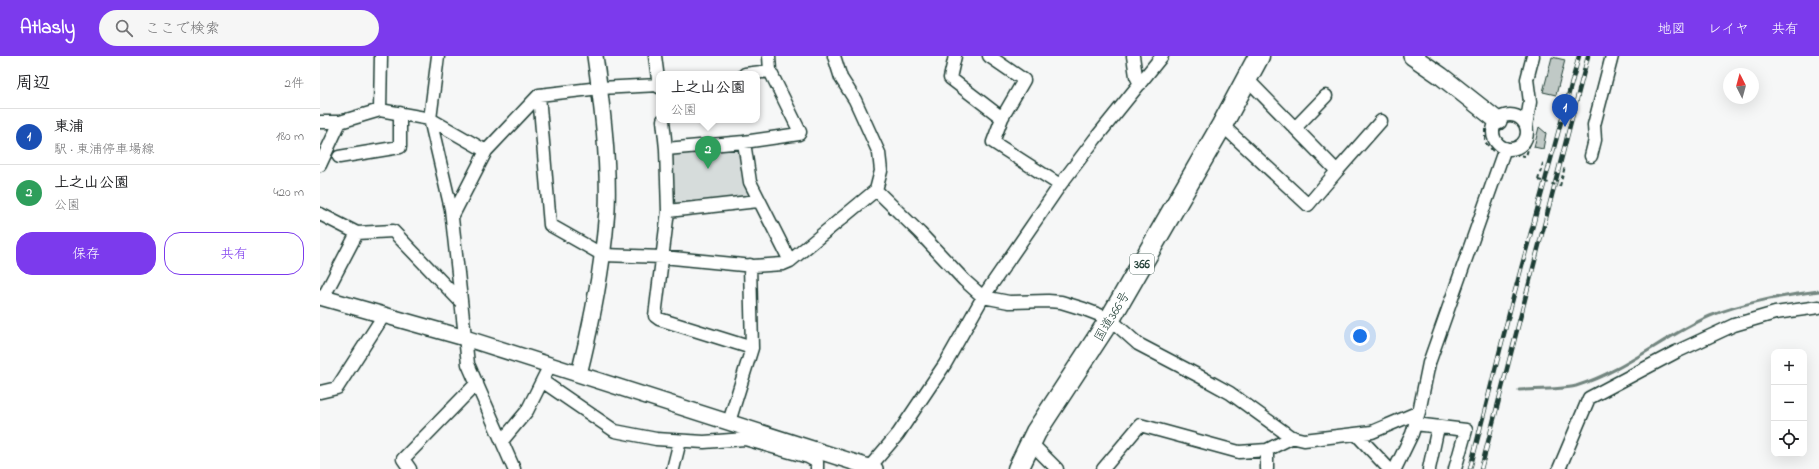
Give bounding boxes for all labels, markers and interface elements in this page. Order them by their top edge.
search box [99,10,379,46]
text: Atlasly [20,15,75,42]
icon: search [113,17,135,39]
text: ここで検索 [145,18,220,40]
text: 地図 [1658,19,1686,40]
text: レイヤ [1708,19,1749,40]
text: 共有 [1771,19,1799,40]
north arrow [1723,68,1759,104]
text: 周辺 [16,71,50,96]
popup [656,71,760,123]
text: 2件 [285,74,304,93]
text: 上之山公園 [670,77,746,99]
pin: 1 [1552,94,1578,127]
text: 公園 [670,101,697,120]
text: 東浦 [54,116,84,138]
text: 1 [27,127,31,146]
text: 180 m [276,127,304,146]
pin: 2 [695,136,721,169]
text: 駅 · 東浦停車場線 [54,140,154,159]
text: 上之山公園 [54,172,129,194]
text: 2 [26,183,32,202]
text: 420 m [273,183,304,202]
text: 公園 [54,196,80,215]
button: 保存 [16,232,156,275]
button: 共有 [164,232,304,275]
road number: 366 [1130,254,1154,274]
street label: 国道366号 [1090,288,1135,346]
your location [1350,326,1370,346]
map controls [1771,349,1807,457]
button: + [1771,349,1807,385]
button: − [1771,385,1807,421]
button: locate [1771,421,1807,457]

